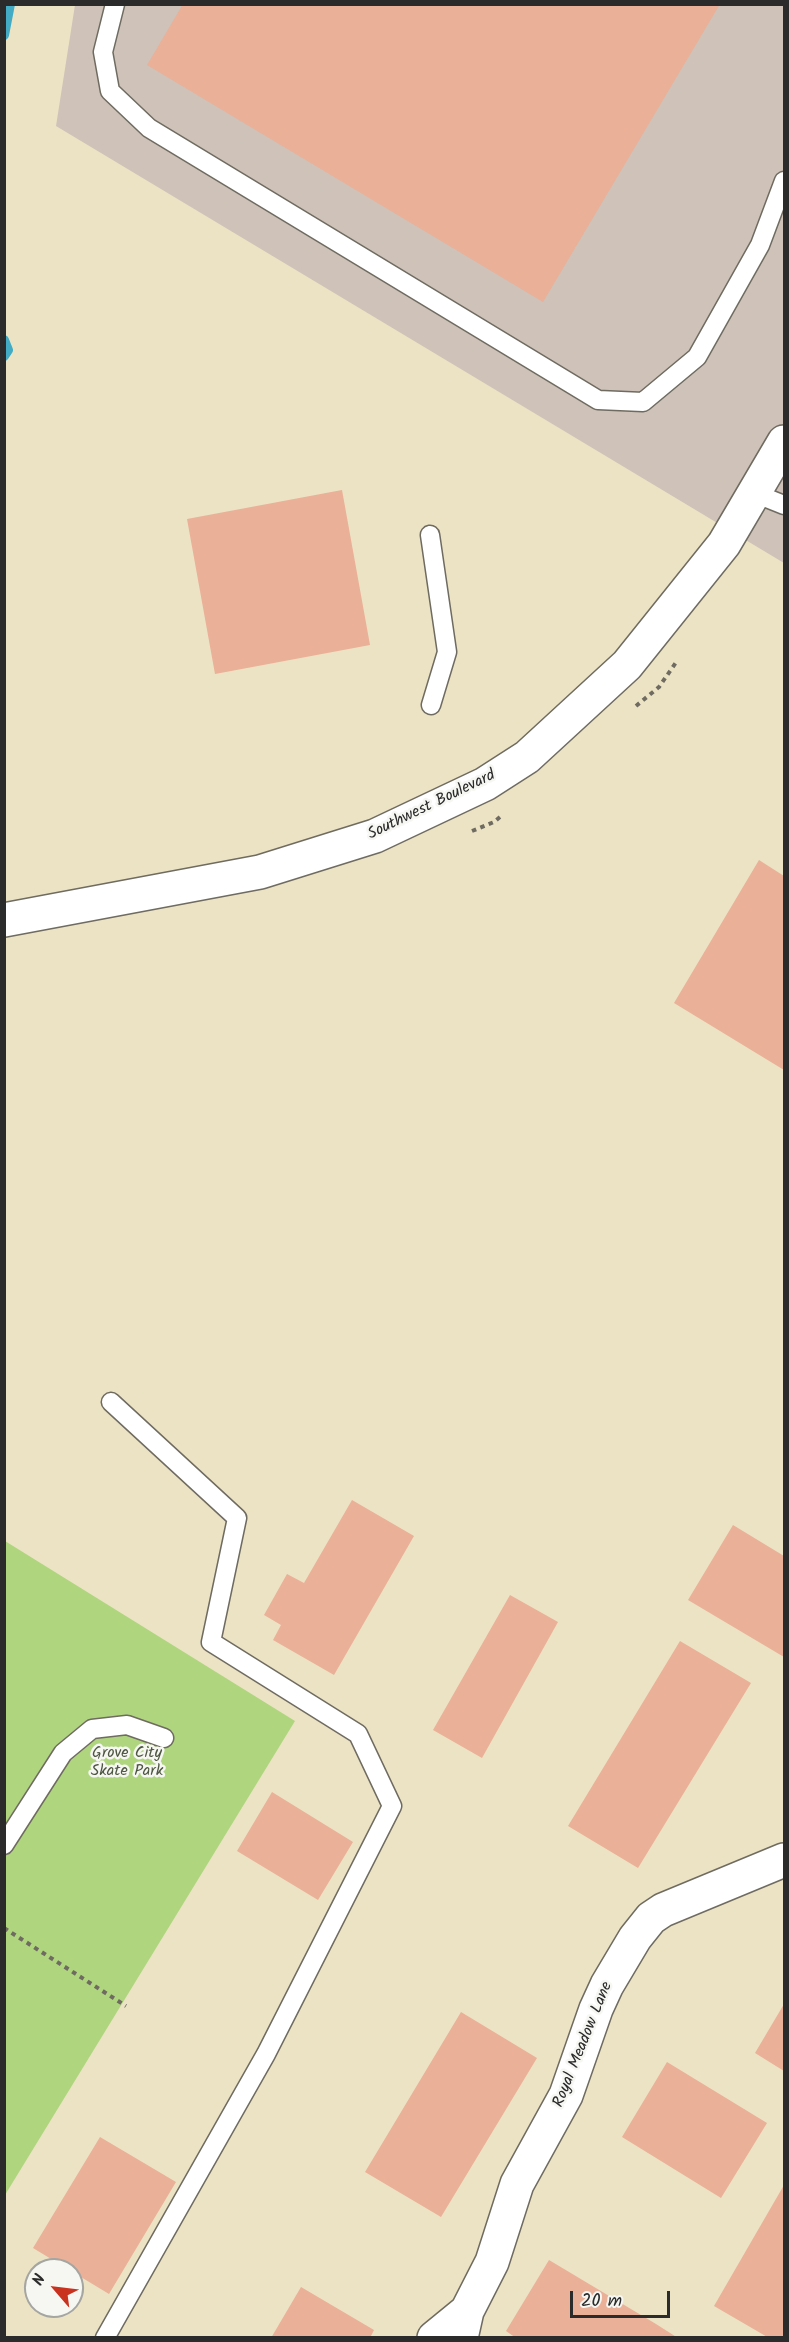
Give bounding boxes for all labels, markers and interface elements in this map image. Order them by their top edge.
street label: Southwest Boulevard [365,767,499,845]
park label: Grove City Skate Park [91,1744,163,1782]
street label: Royal Meadow Lane [550,1979,618,2111]
north arrow [24,2258,84,2318]
text: N [26,2270,53,2291]
scale bar [573,2279,674,2317]
text: 20 m [581,2287,622,2316]

